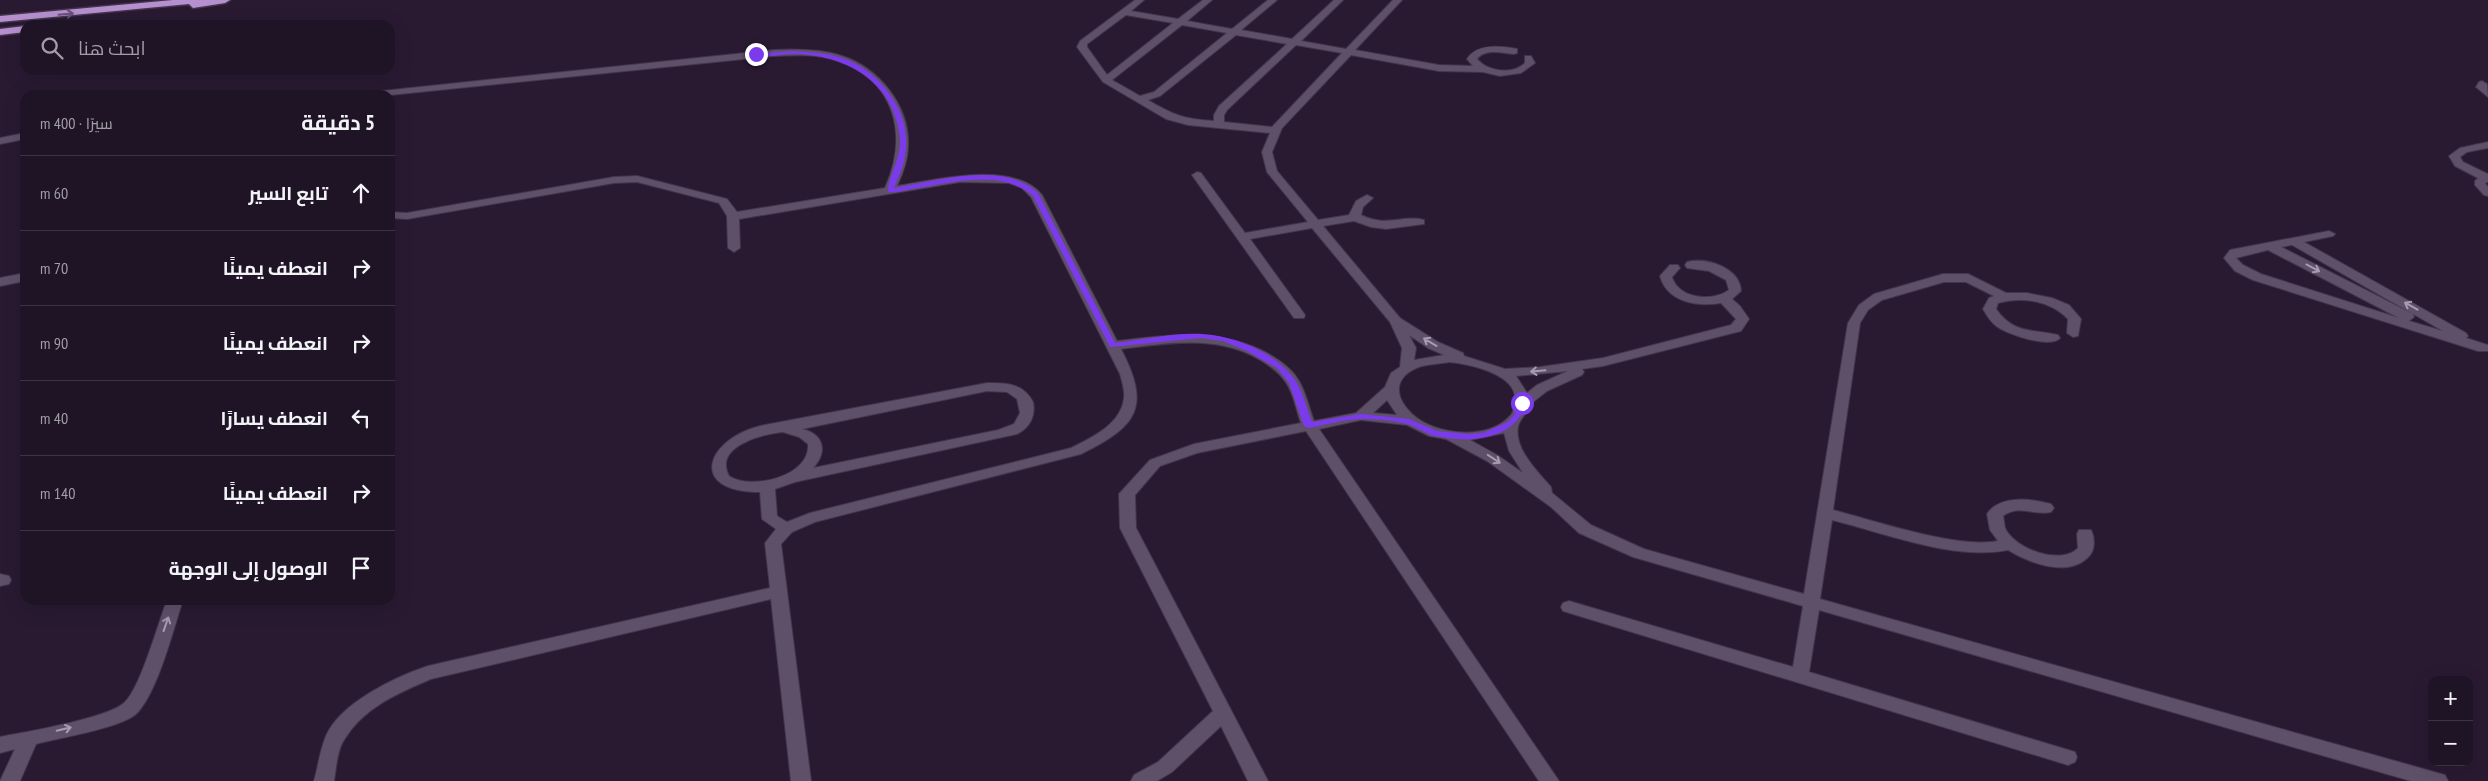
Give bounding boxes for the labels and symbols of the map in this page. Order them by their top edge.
one-way arrow [58,9,74,19]
route end [745,43,768,66]
one-way arrow [2305,264,2320,273]
one-way arrow [2404,300,2418,310]
one-way arrow [1423,336,1437,346]
one-way arrow [1530,366,1546,376]
route start [1511,392,1534,415]
one-way arrow [1487,454,1501,464]
one-way arrow [162,617,171,632]
one-way arrow [56,724,72,733]

